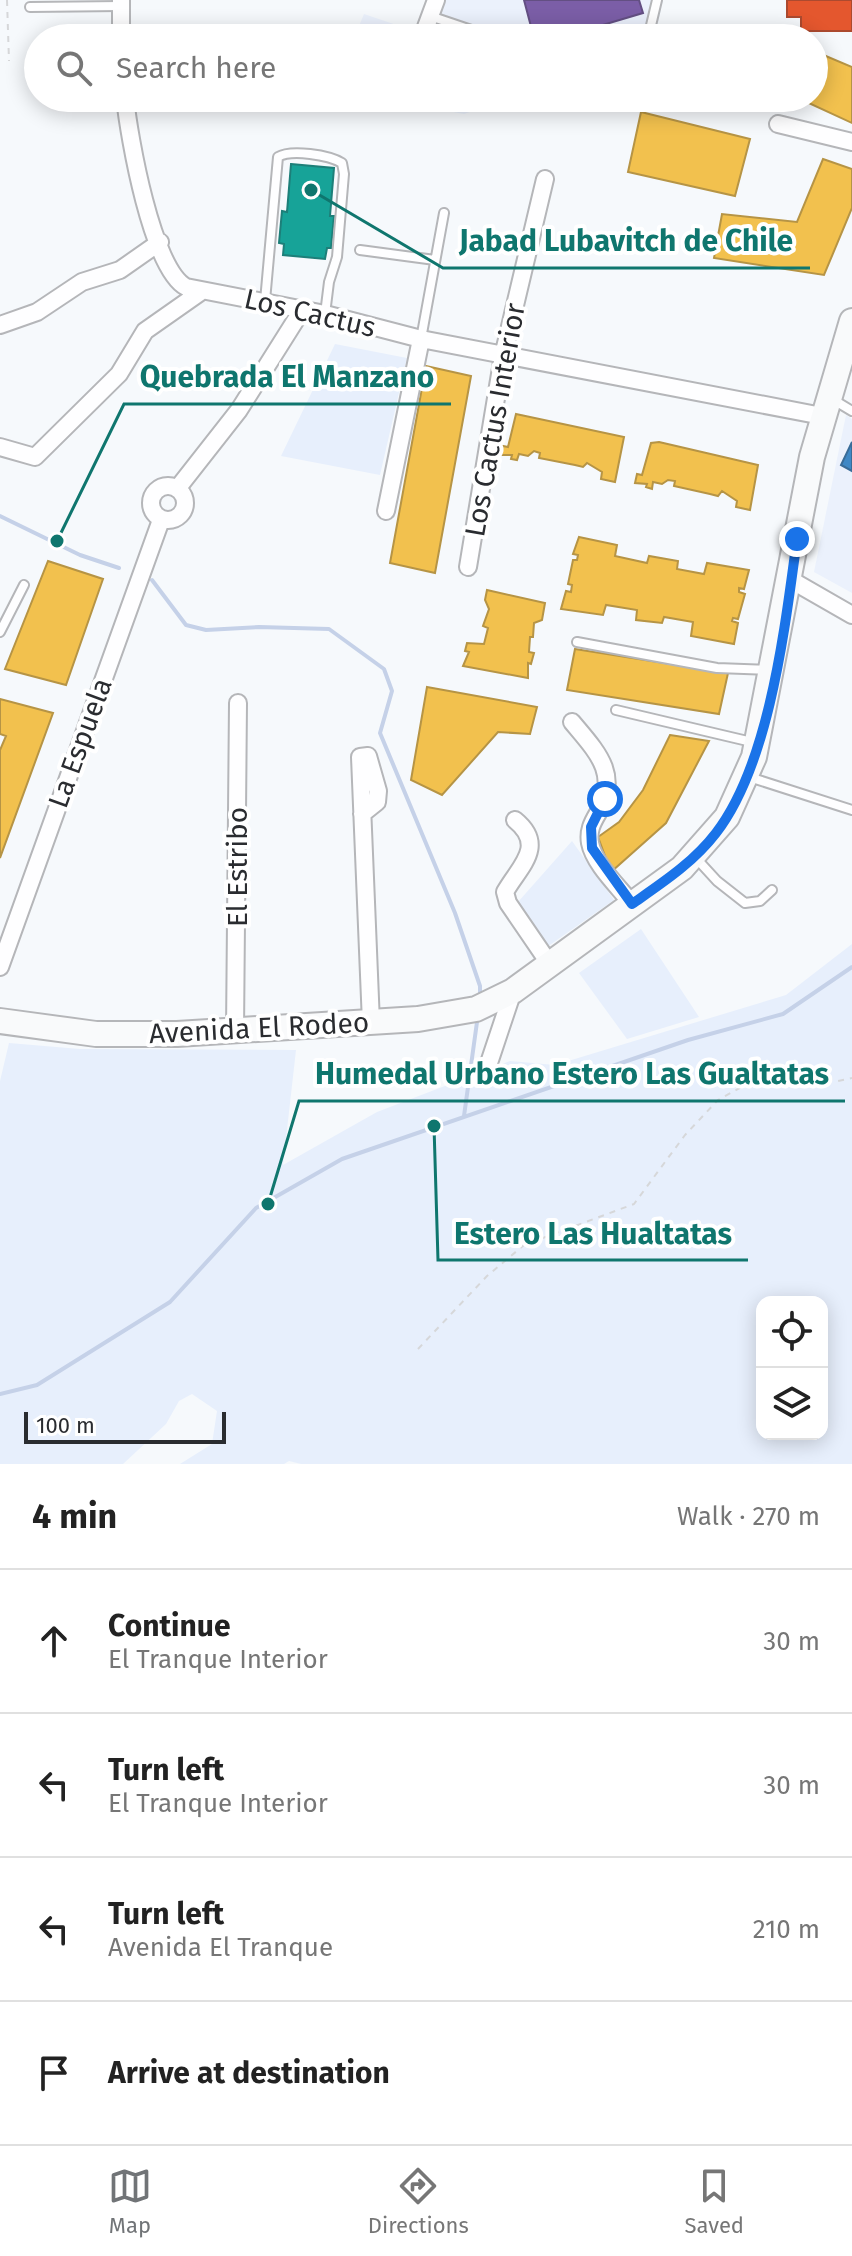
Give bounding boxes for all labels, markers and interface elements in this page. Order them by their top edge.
search box [24,24,828,112]
icon: search [52,46,96,90]
text: Search here [116,50,276,86]
callout: Jabad Lubavitch de Chile [443,214,810,268]
text: Jabad Lubavitch de Chile [458,223,793,259]
street label: Los Cactus [241,282,379,344]
street label: Los Cactus Interior [458,301,532,539]
callout: Quebrada El Manzano [124,350,451,404]
text: Quebrada El Manzano [140,359,434,395]
route end [779,521,815,557]
street label: La Espuela [41,674,119,812]
route start [587,781,623,817]
street label: El Estribo [221,807,254,927]
street label: Avenida El Rodeo [148,1006,370,1050]
callout: Humedal Urbano Estero Las Gualtatas [299,1047,845,1101]
text: Humedal Urbano Estero Las Gualtatas [315,1056,829,1092]
callout: Estero Las Hualtatas [438,1206,748,1260]
text: Estero Las Hualtatas [454,1216,732,1252]
map controls [756,1296,828,1440]
button: locate [756,1296,828,1368]
button: layers [756,1368,828,1440]
scale bar [24,1408,226,1444]
text: 100 m [36,1412,95,1439]
text: 4 min [32,1496,117,1537]
text: Walk · 270 m [677,1501,820,1532]
text: Continue [108,1608,231,1644]
icon: ahead [32,1619,76,1663]
text: 30 m [763,1626,820,1657]
text: El Tranque Interior [108,1644,328,1675]
text: Turn left [108,1752,224,1788]
icon: left [32,1763,76,1807]
text: 30 m [763,1770,820,1801]
text: El Tranque Interior [108,1788,328,1819]
text: Turn left [108,1896,224,1932]
icon: left [32,1907,76,1951]
text: 210 m [753,1914,820,1945]
text: Avenida El Tranque [108,1932,333,1963]
icon: arrive [32,2051,76,2095]
text: Arrive at destination [108,2055,390,2091]
tab: Map [108,2164,152,2239]
tab: Directions [368,2164,469,2239]
tab: Saved [685,2164,744,2239]

